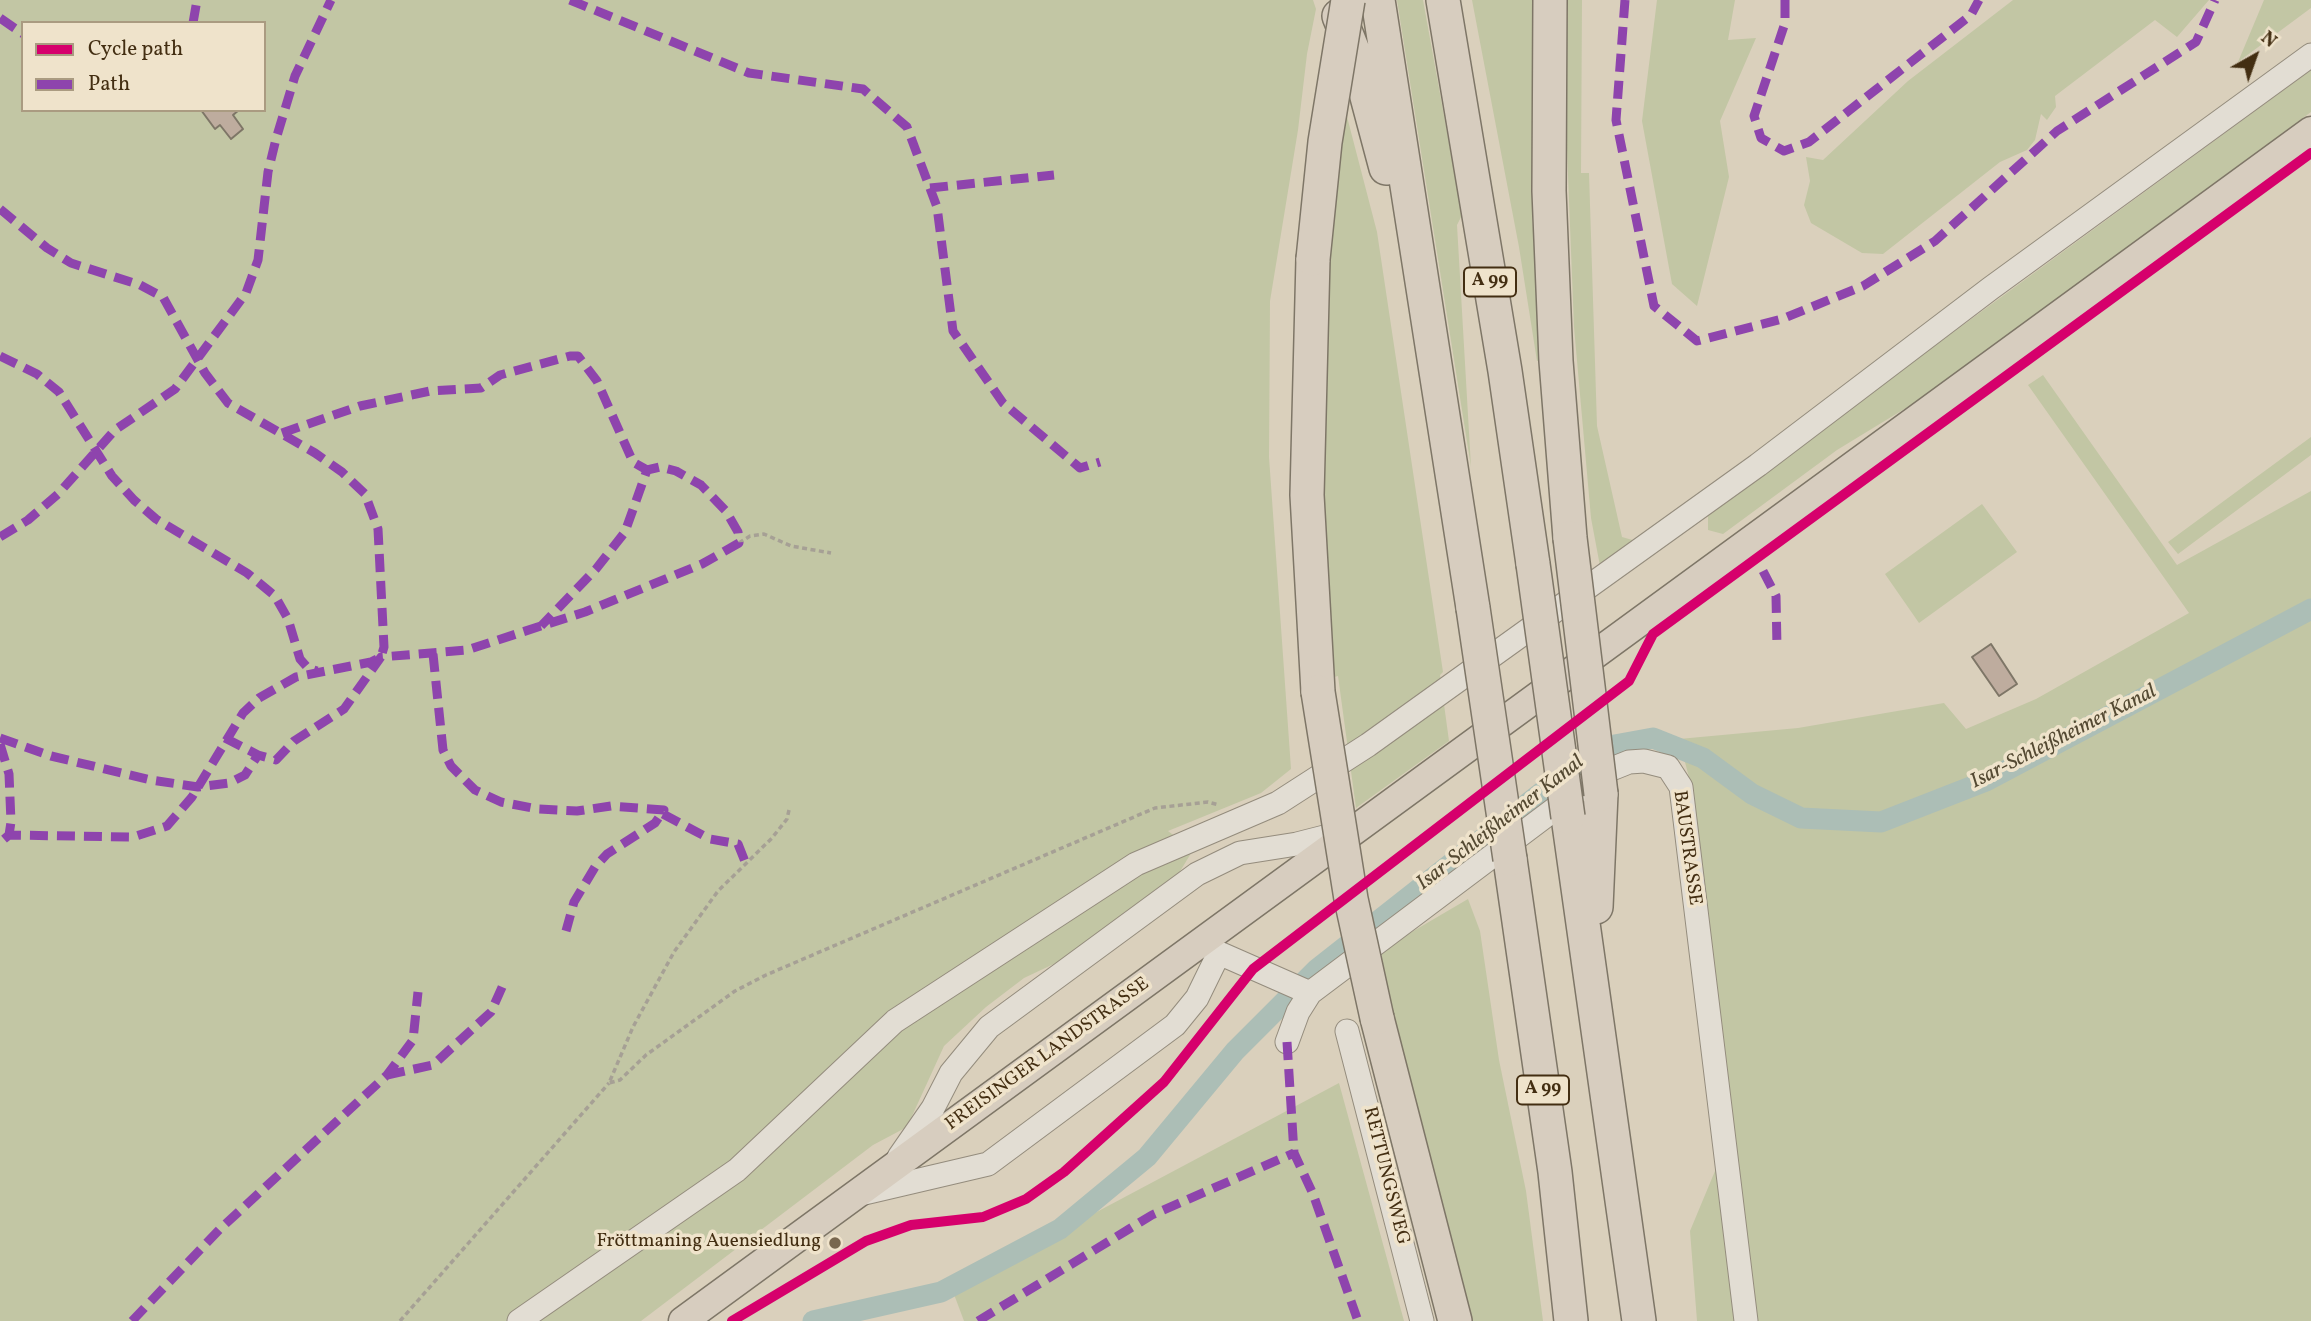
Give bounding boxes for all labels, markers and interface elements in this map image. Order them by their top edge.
legend [21,21,266,112]
north arrow [2220,21,2290,91]
text: N [2255,26,2282,54]
text: Cycle path [88,35,183,64]
text: Path [88,70,130,99]
road number: A 99 [1464,268,1516,296]
water label: Isar-Schleißheimer Kanal [1967,680,2161,796]
water label: Isar-Schleißheimer Kanal [1412,751,1590,897]
street label: BAUSTRASSE [1667,789,1705,907]
street label: FREISINGER LANDSTRASSE [942,973,1154,1137]
road number: A 99 [1517,1076,1569,1105]
street label: RETTUNGSWEG [1357,1105,1413,1247]
place label: Fröttmaning Auensiedlung [596,1232,821,1254]
marker: Fröttmaning Auensiedlung [827,1235,843,1251]

